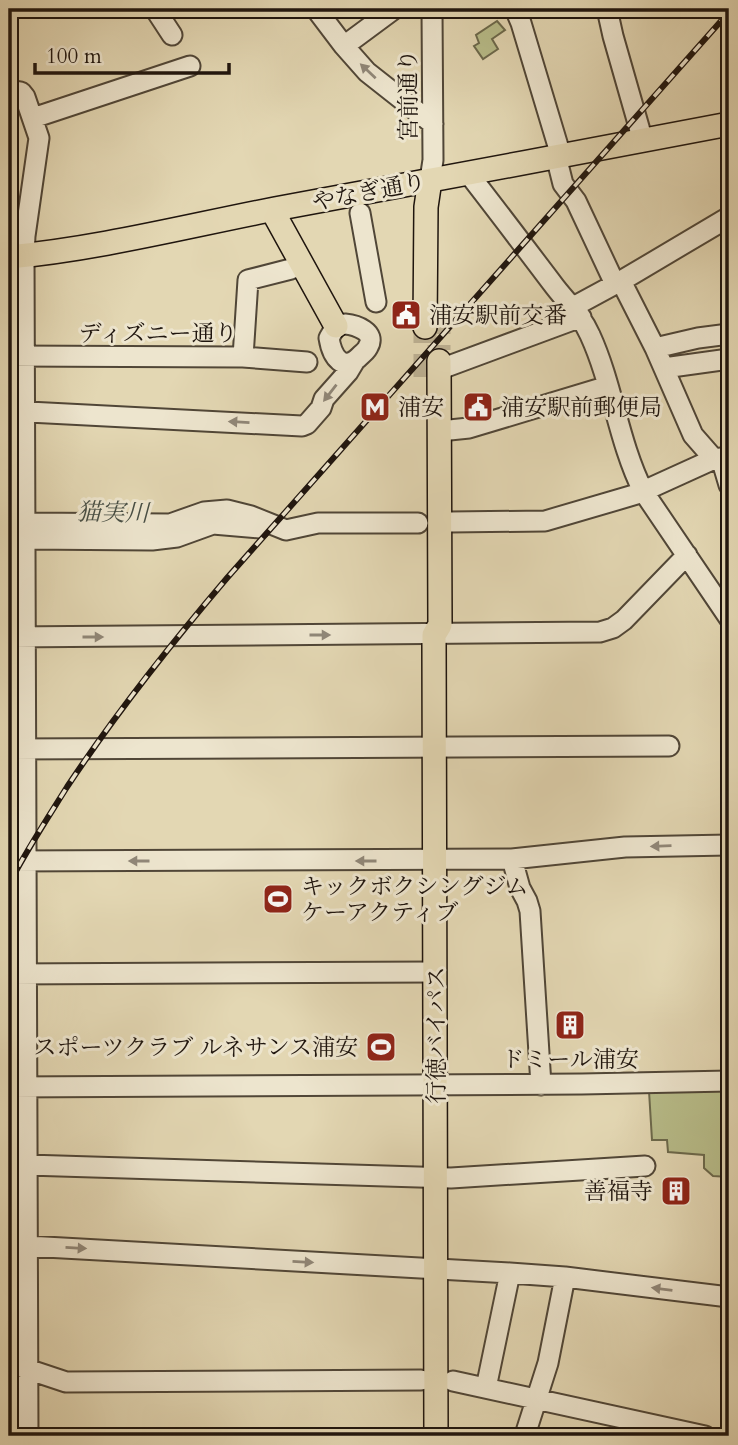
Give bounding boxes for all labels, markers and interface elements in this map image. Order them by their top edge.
scale bar [35,32,229,76]
text: 100 m [46,42,102,71]
street label: 宮前通り [393,49,424,141]
one-way arrow [360,64,377,80]
street label: やなぎ通り [310,166,428,218]
public building icon: 浦安駅前交番 [389,298,423,332]
place label: 浦安駅前交番 [429,300,567,331]
street label: ディズニー通り [78,318,238,349]
one-way arrow [324,384,338,402]
metro station icon: 浦安 [358,390,392,424]
public building icon: 浦安駅前郵便局 [461,390,495,424]
place label: 浦安 [398,392,444,423]
place label: 浦安駅前郵便局 [501,392,662,423]
one-way arrow [228,417,250,428]
water label: 猫実川 [77,496,152,530]
one-way arrow [309,629,331,641]
one-way arrow [82,631,104,643]
one-way arrow [650,840,672,851]
one-way arrow [128,855,150,867]
one-way arrow [355,855,377,867]
place label: キックボクシングジム ケーアクティブ [301,871,529,928]
sports icon: キックボクシングジム ケーアクティブ [261,882,295,916]
street label: 行徳バイパス [421,966,452,1104]
building icon: ドミール浦安 [553,1008,587,1042]
sports icon: スポーツクラブ ルネサンス浦安 [364,1030,398,1064]
place label: スポーツクラブ ルネサンス浦安 [34,1032,358,1063]
place label: ドミール浦安 [501,1044,639,1075]
building icon: 善福寺 [659,1174,693,1208]
place label: 善福寺 [584,1176,653,1207]
one-way arrow [65,1243,87,1254]
one-way arrow [292,1256,314,1267]
one-way arrow [650,1283,672,1294]

